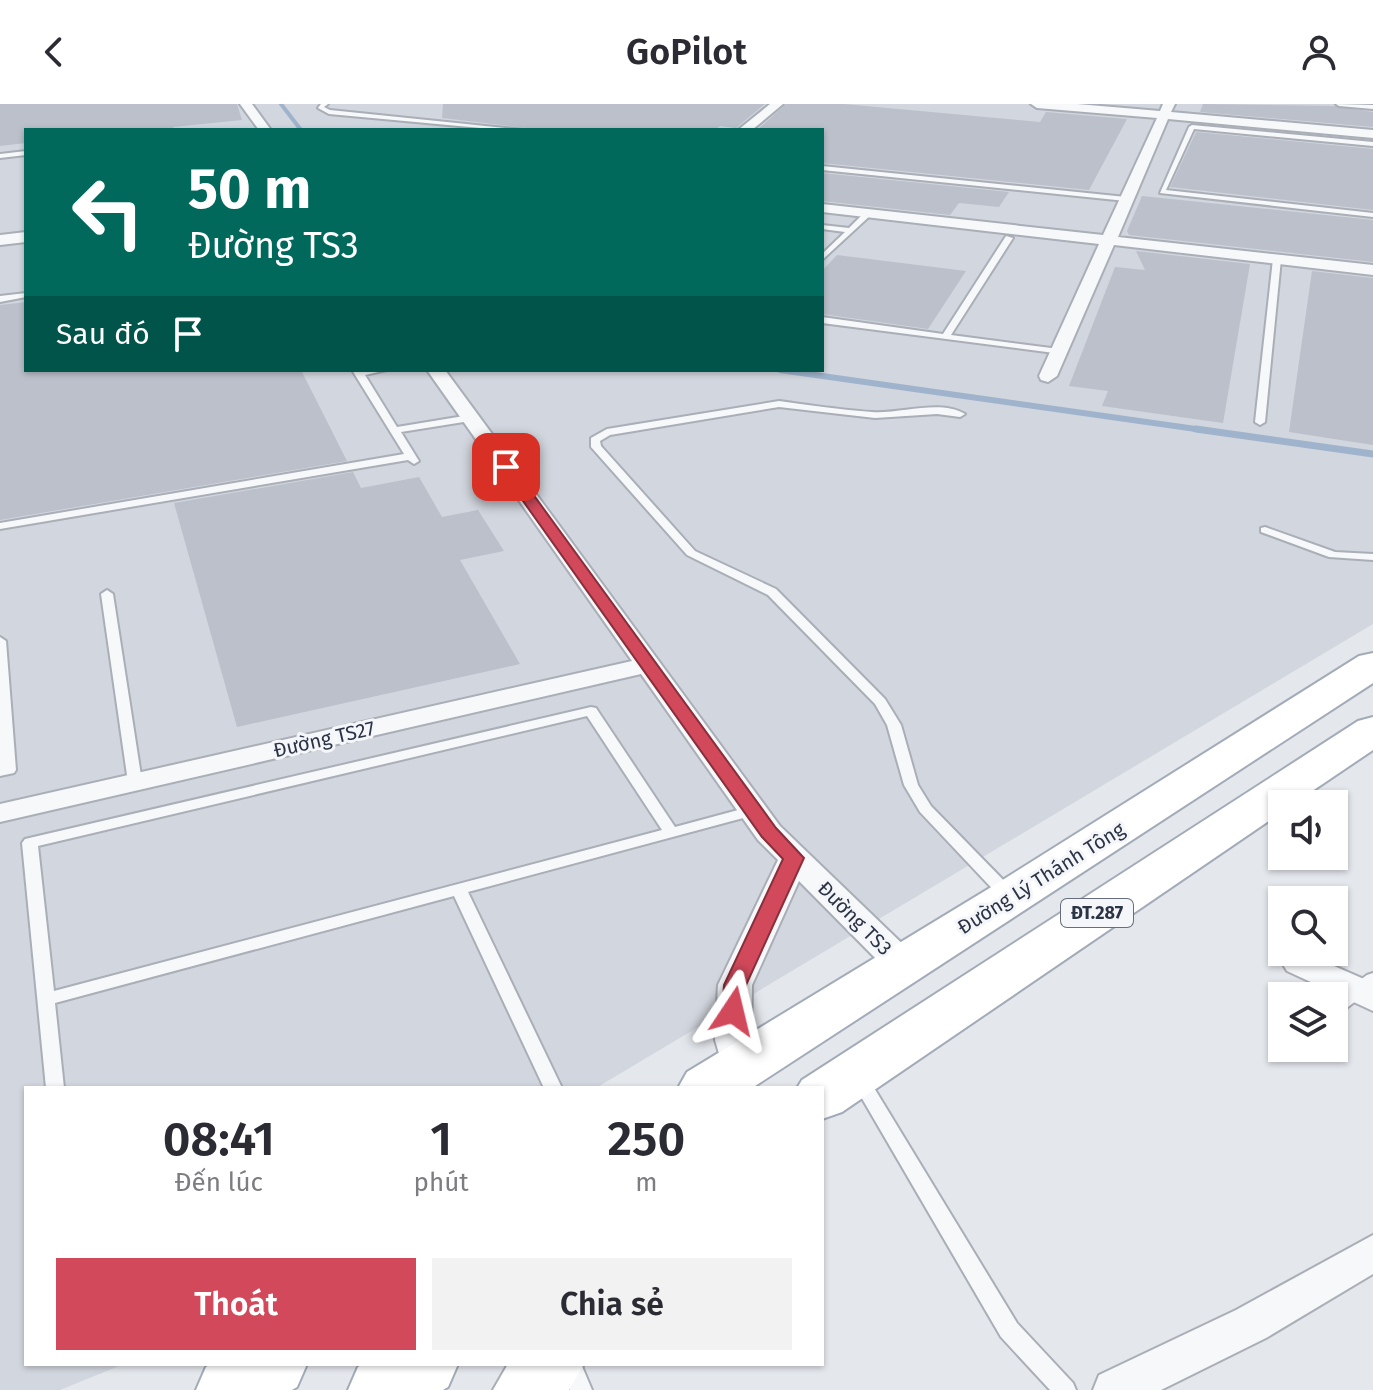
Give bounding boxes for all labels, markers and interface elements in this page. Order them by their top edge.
icon: back [32,30,76,74]
text: GoPilot [626,30,747,74]
icon: person [1297,30,1341,74]
text: 50 m [188,156,311,223]
icon: left [56,160,160,264]
text: Đường TS3 [188,224,359,268]
icon: arrive [166,312,210,356]
text: Sau đó [56,316,150,352]
pin [472,433,540,501]
icon: arrive [484,445,528,489]
street label: Đường TS27 [271,716,377,762]
map controls [1268,790,1348,1062]
button: sound [1268,790,1348,870]
street label: Đường Lý Thánh Tông [953,817,1129,939]
street label: Đường TS3 [813,876,897,960]
button: search [1268,886,1348,966]
road number: ĐT.287 [1061,899,1133,927]
position arrow [691,969,775,1053]
button: layers [1268,982,1348,1062]
text: 08:41 [163,1110,275,1168]
text: 1 [430,1110,452,1168]
text: 250 [608,1110,685,1168]
text: Đến lúc [175,1167,263,1198]
text: phút [414,1167,469,1198]
text: m [635,1167,658,1198]
button: Thoát [56,1258,416,1350]
button: Chia sẻ [432,1258,792,1350]

